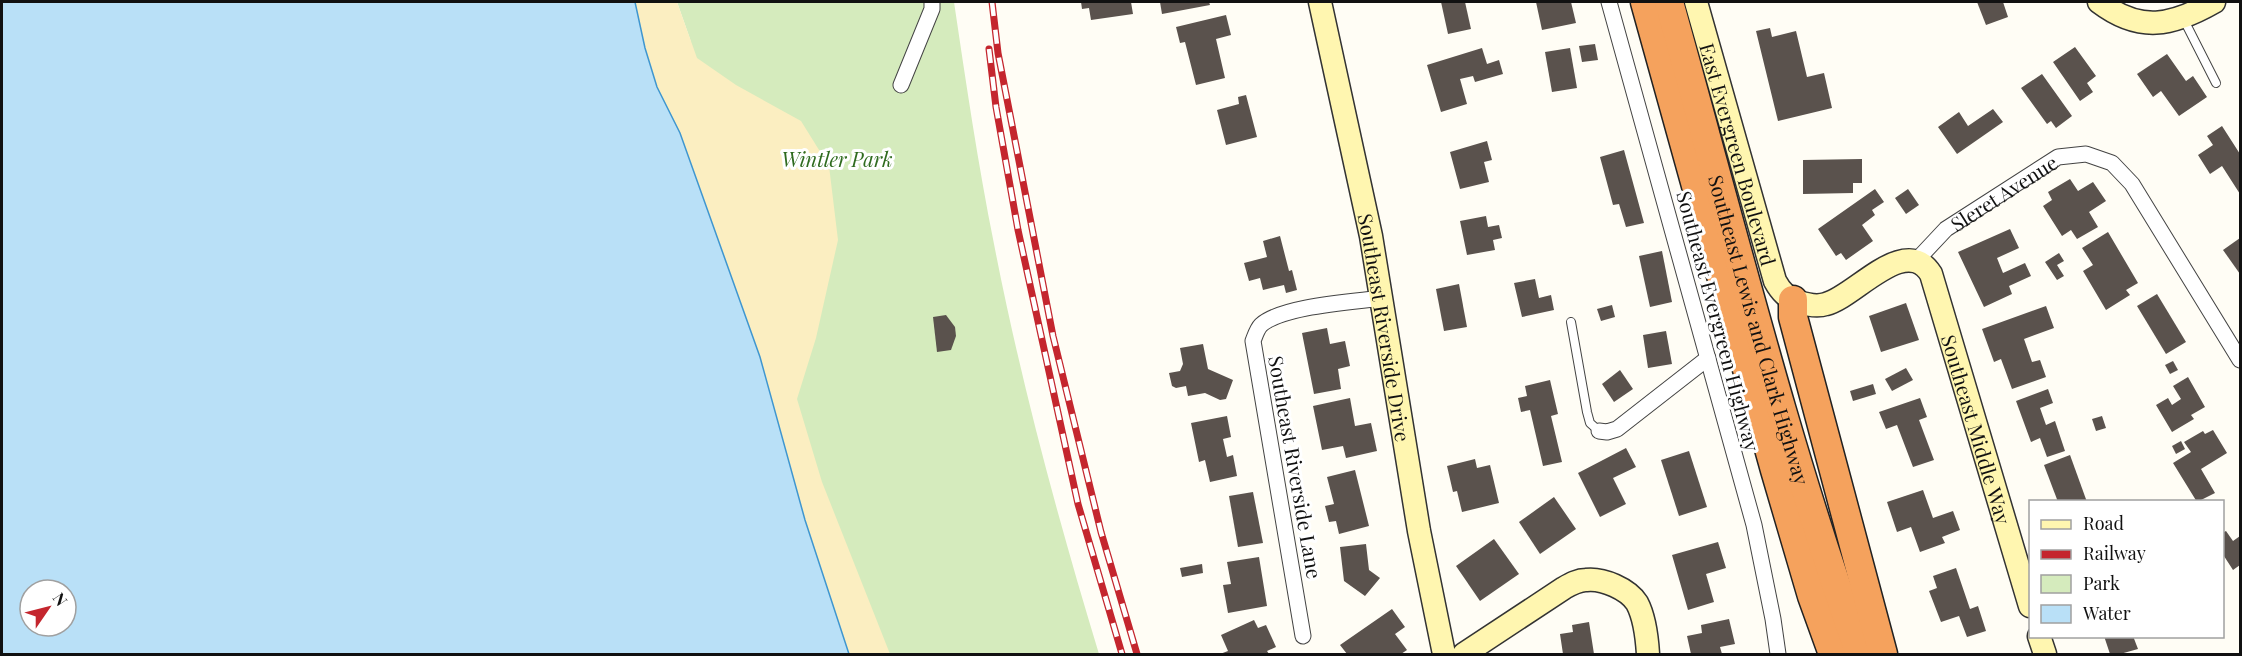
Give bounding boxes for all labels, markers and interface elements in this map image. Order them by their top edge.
street label: East Evergreen Boulevard [1695,40,1784,269]
park label: Wintler Park [782,145,892,172]
street label: Sleret Avenue [1945,148,2062,237]
street label: Southeast Lewis and Clark Highway [1703,172,1817,488]
street label: Southeast Evergreen Highway [1671,188,1767,454]
street label: Southeast Riverside Drive [1353,211,1418,444]
street label: Southeast Middle Way [1936,331,2018,527]
street label: Southeast Riverside Lane [1263,354,1329,580]
legend [2029,500,2224,638]
text: Road [2083,511,2124,535]
text: Railway [2083,541,2146,565]
text: Park [2083,571,2120,595]
north arrow [18,578,78,638]
text: N [49,588,73,610]
text: Water [2082,601,2131,625]

